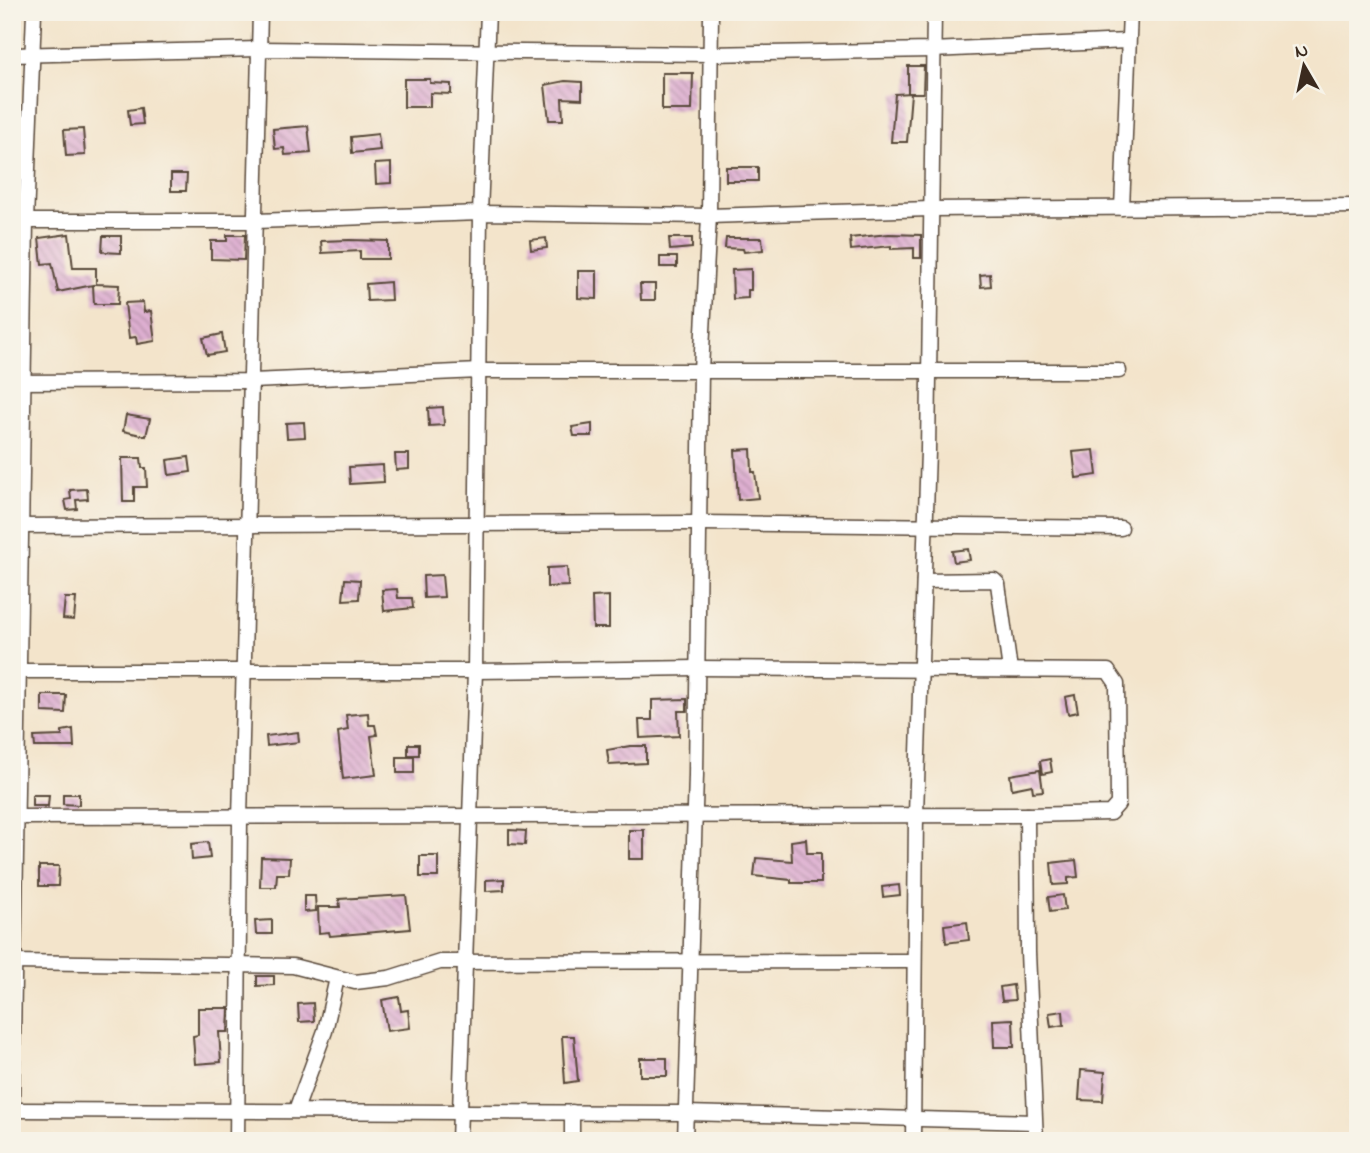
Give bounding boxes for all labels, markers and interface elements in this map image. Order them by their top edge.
north arrow [1268,32,1338,102]
text: N [1293,37,1310,66]

